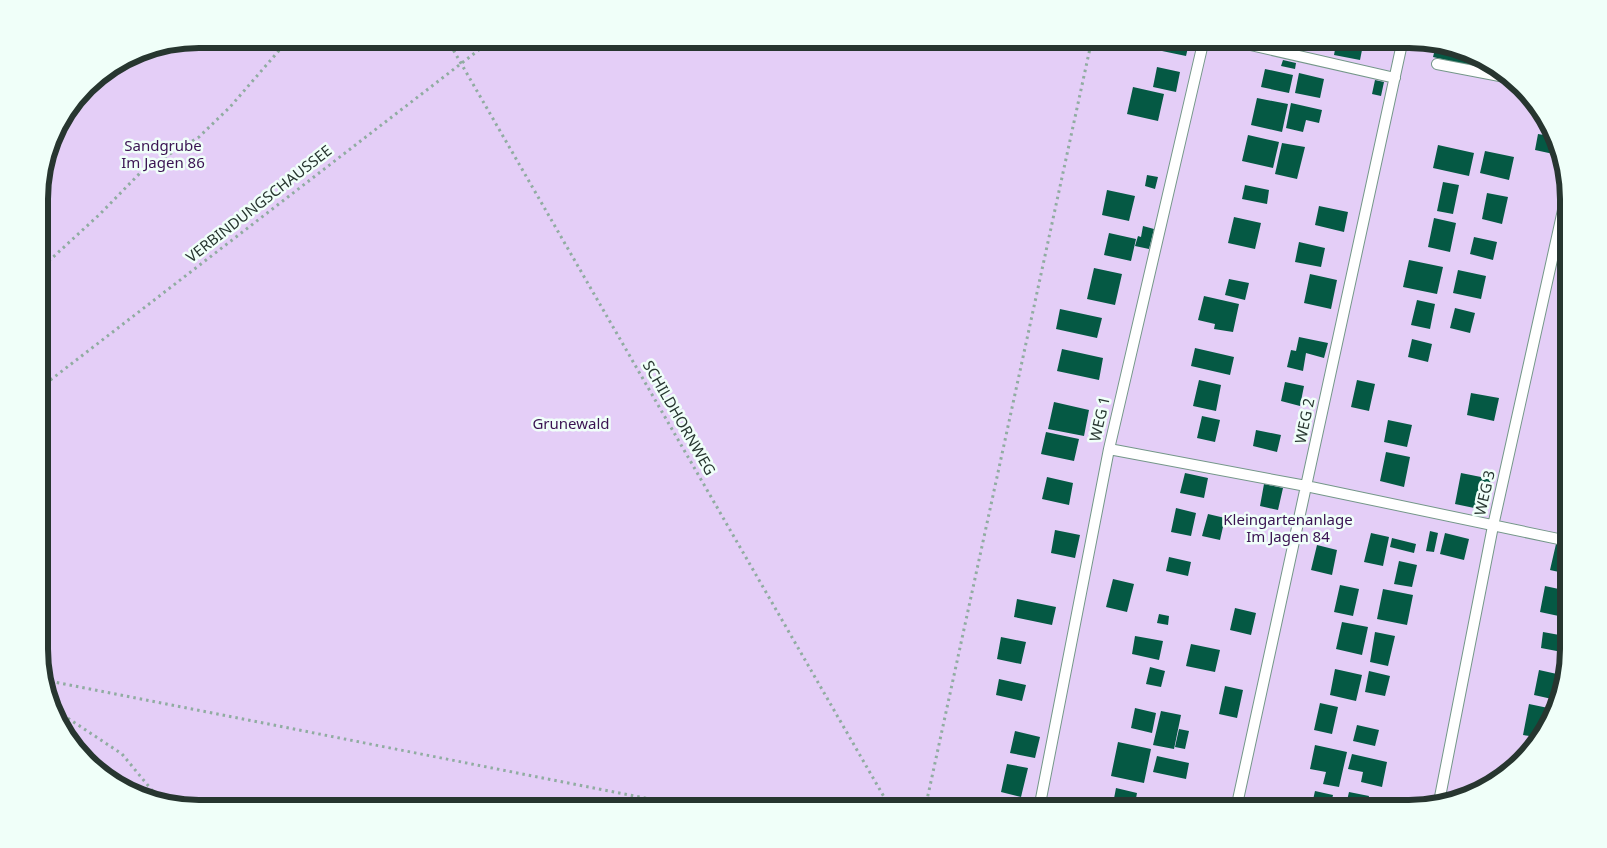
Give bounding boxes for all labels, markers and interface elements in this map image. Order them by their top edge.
park label: Sandgrube Im Jagen 86 [121,135,205,172]
street label: VERBINDUNGSCHAUSSEE [181,140,335,266]
street label: SCHILDHORNWEG [639,356,721,479]
street label: WEG 1 [1084,394,1114,443]
street label: WEG 2 [1289,396,1319,445]
park label: Grunewald [532,413,610,433]
street label: WEG 3 [1469,468,1499,517]
park label: Kleingartenanlage Im Jagen 84 [1223,509,1353,546]

